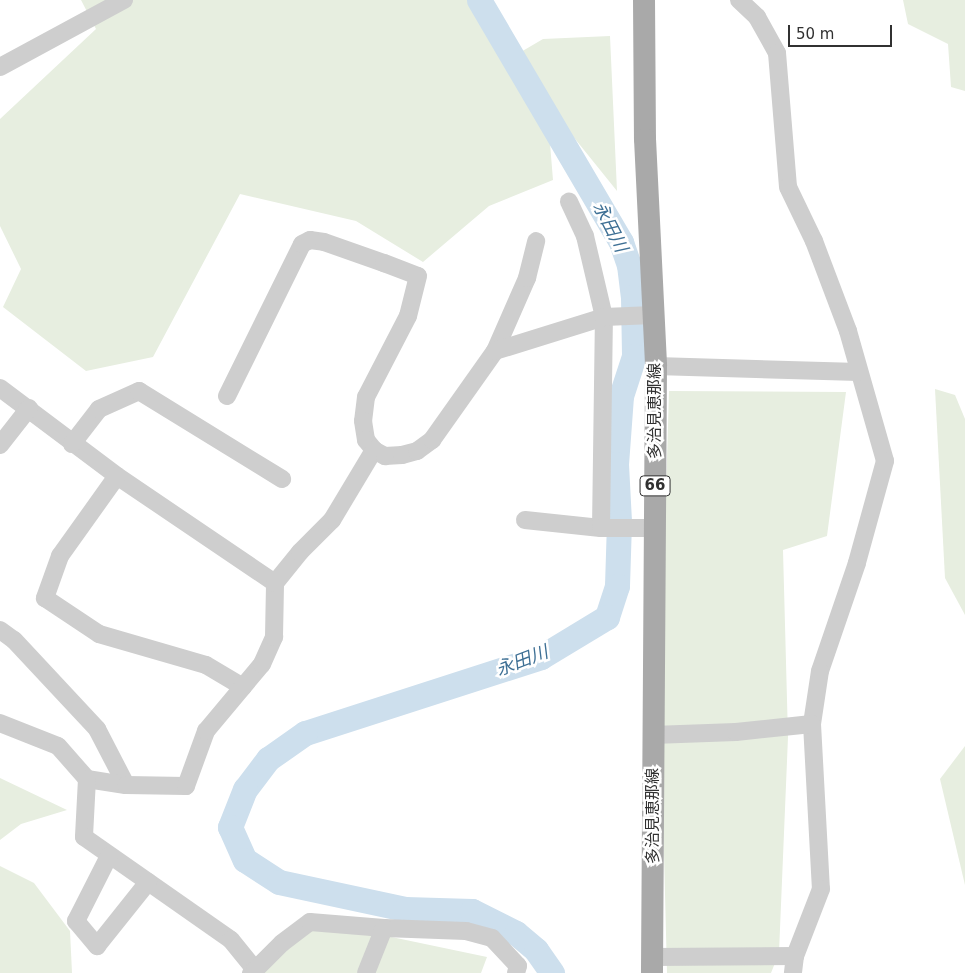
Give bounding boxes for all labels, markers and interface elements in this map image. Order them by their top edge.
scale bar [790,15,894,47]
text: 50 m [796,25,834,43]
water label: 永田川 [588,198,632,256]
street label: 多治見恵那線 [645,363,665,459]
road number: 66 [639,474,671,498]
water label: 永田川 [493,641,551,681]
street label: 多治見恵那線 [643,768,663,864]

